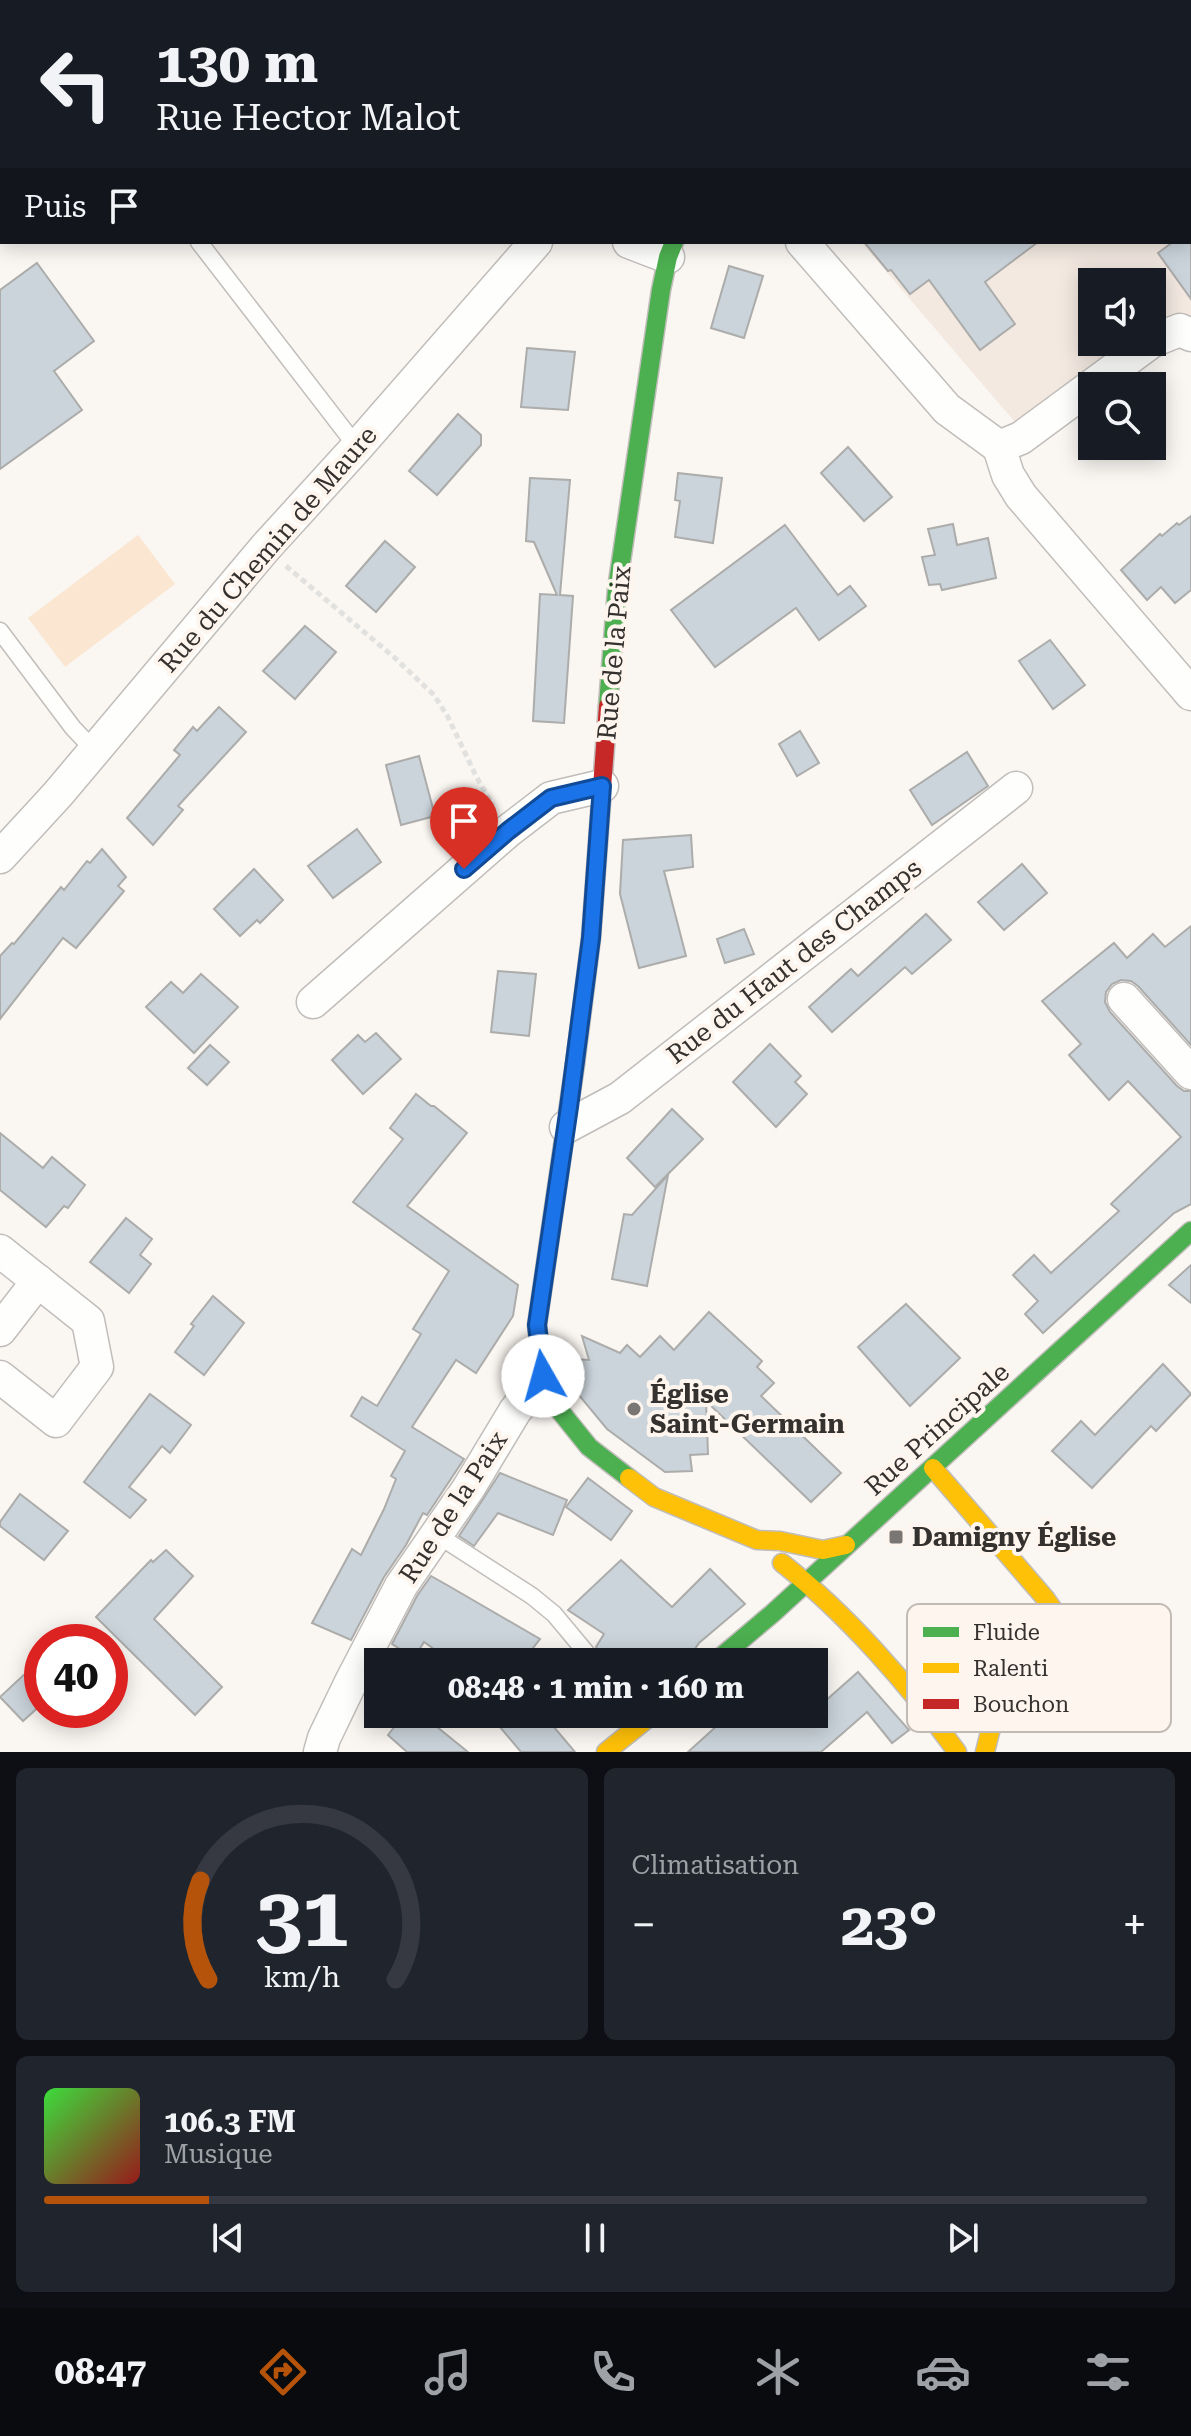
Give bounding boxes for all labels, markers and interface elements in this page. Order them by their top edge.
text: 130 m [156,30,318,96]
icon: left [24,32,128,136]
text: Rue Hector Malot [156,97,461,139]
icon: arrive [102,184,146,228]
text: Puis [24,189,86,224]
map controls [1078,268,1166,460]
button: sound [1078,268,1166,356]
button: search [1078,372,1166,460]
street label: Rue du Chemin de Maure [153,420,383,678]
street label: Rue de la Paix [591,565,637,741]
pin [430,787,498,869]
icon: arrive [442,799,486,843]
street label: Rue du Haut des Champs [661,852,927,1070]
position arrow [501,1334,585,1418]
street label: Rue Principale [859,1357,1015,1501]
place label: Église Saint-Germain [650,1378,845,1439]
marker: Église Saint-Germain [625,1400,643,1418]
street label: Rue de la Paix [393,1426,513,1588]
place label: Damigny Église [912,1521,1116,1552]
marker: Damigny Église [887,1528,905,1546]
legend [907,1604,1171,1732]
text: Fluide [973,1620,1040,1645]
speed limit sign: 40 [24,1624,128,1728]
text: Ralenti [973,1656,1048,1681]
text: 08:48 · 1 min · 160 m [448,1670,744,1705]
text: Bouchon [973,1692,1069,1717]
text: Climatisation [632,1850,799,1880]
text: 31 [255,1869,348,1966]
text: 23° [841,1889,938,1960]
text: − [632,1899,656,1951]
text: + [1122,1899,1147,1951]
text: km/h [263,1960,340,1994]
text: 106.3 FM [164,2104,296,2139]
text: Musique [164,2139,273,2169]
icon: previous [206,2216,250,2260]
icon: pause [573,2216,617,2260]
icon: next [941,2216,985,2260]
icon: directions [255,2344,311,2400]
icon: music [420,2344,476,2400]
icon: phone [585,2344,641,2400]
icon: climate [750,2344,806,2400]
icon: car [915,2344,971,2400]
icon: filters [1080,2344,1136,2400]
text: 08:47 [55,2351,146,2393]

